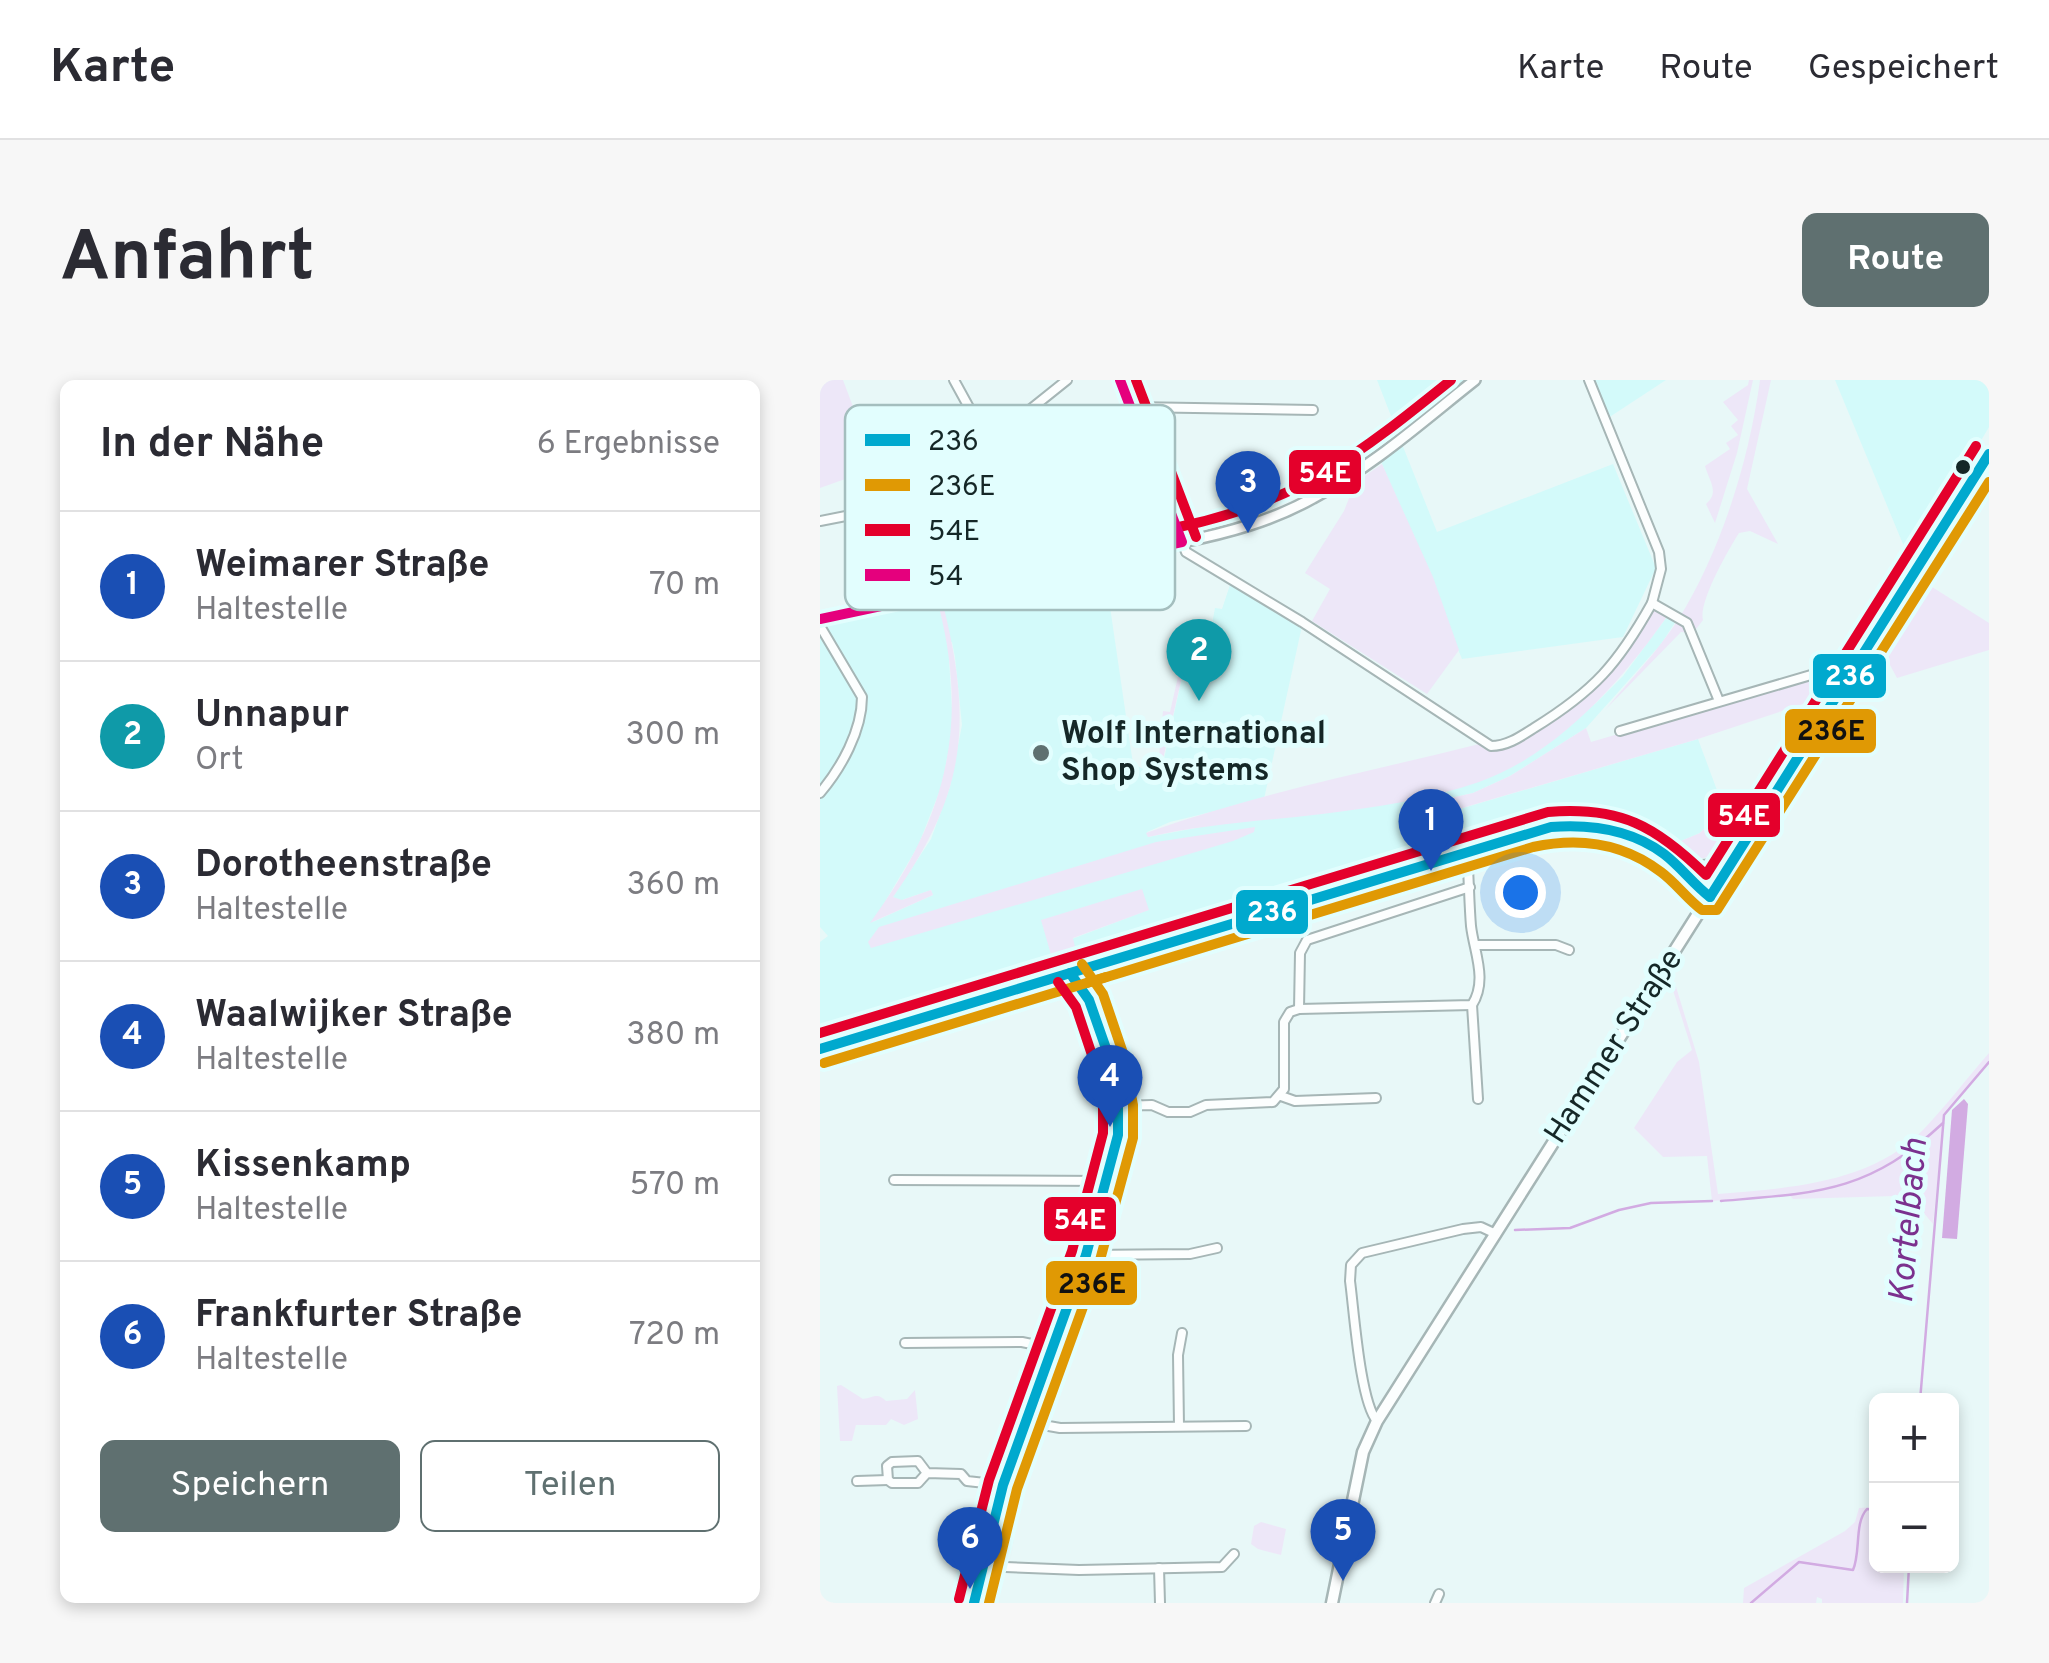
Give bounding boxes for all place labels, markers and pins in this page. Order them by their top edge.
pin: 3 [1216,450,1280,533]
unlabelled marker [1953,457,1973,477]
pin: 2 [1166,618,1232,701]
place label: Wolf International Shop Systems [1061,715,1326,792]
marker: Wolf International Shop Systems [1030,742,1052,764]
pin: 1 [1398,788,1464,871]
pin: 4 [1078,1044,1142,1127]
pin: 5 [1310,1498,1376,1581]
pin: 6 [938,1506,1002,1589]

